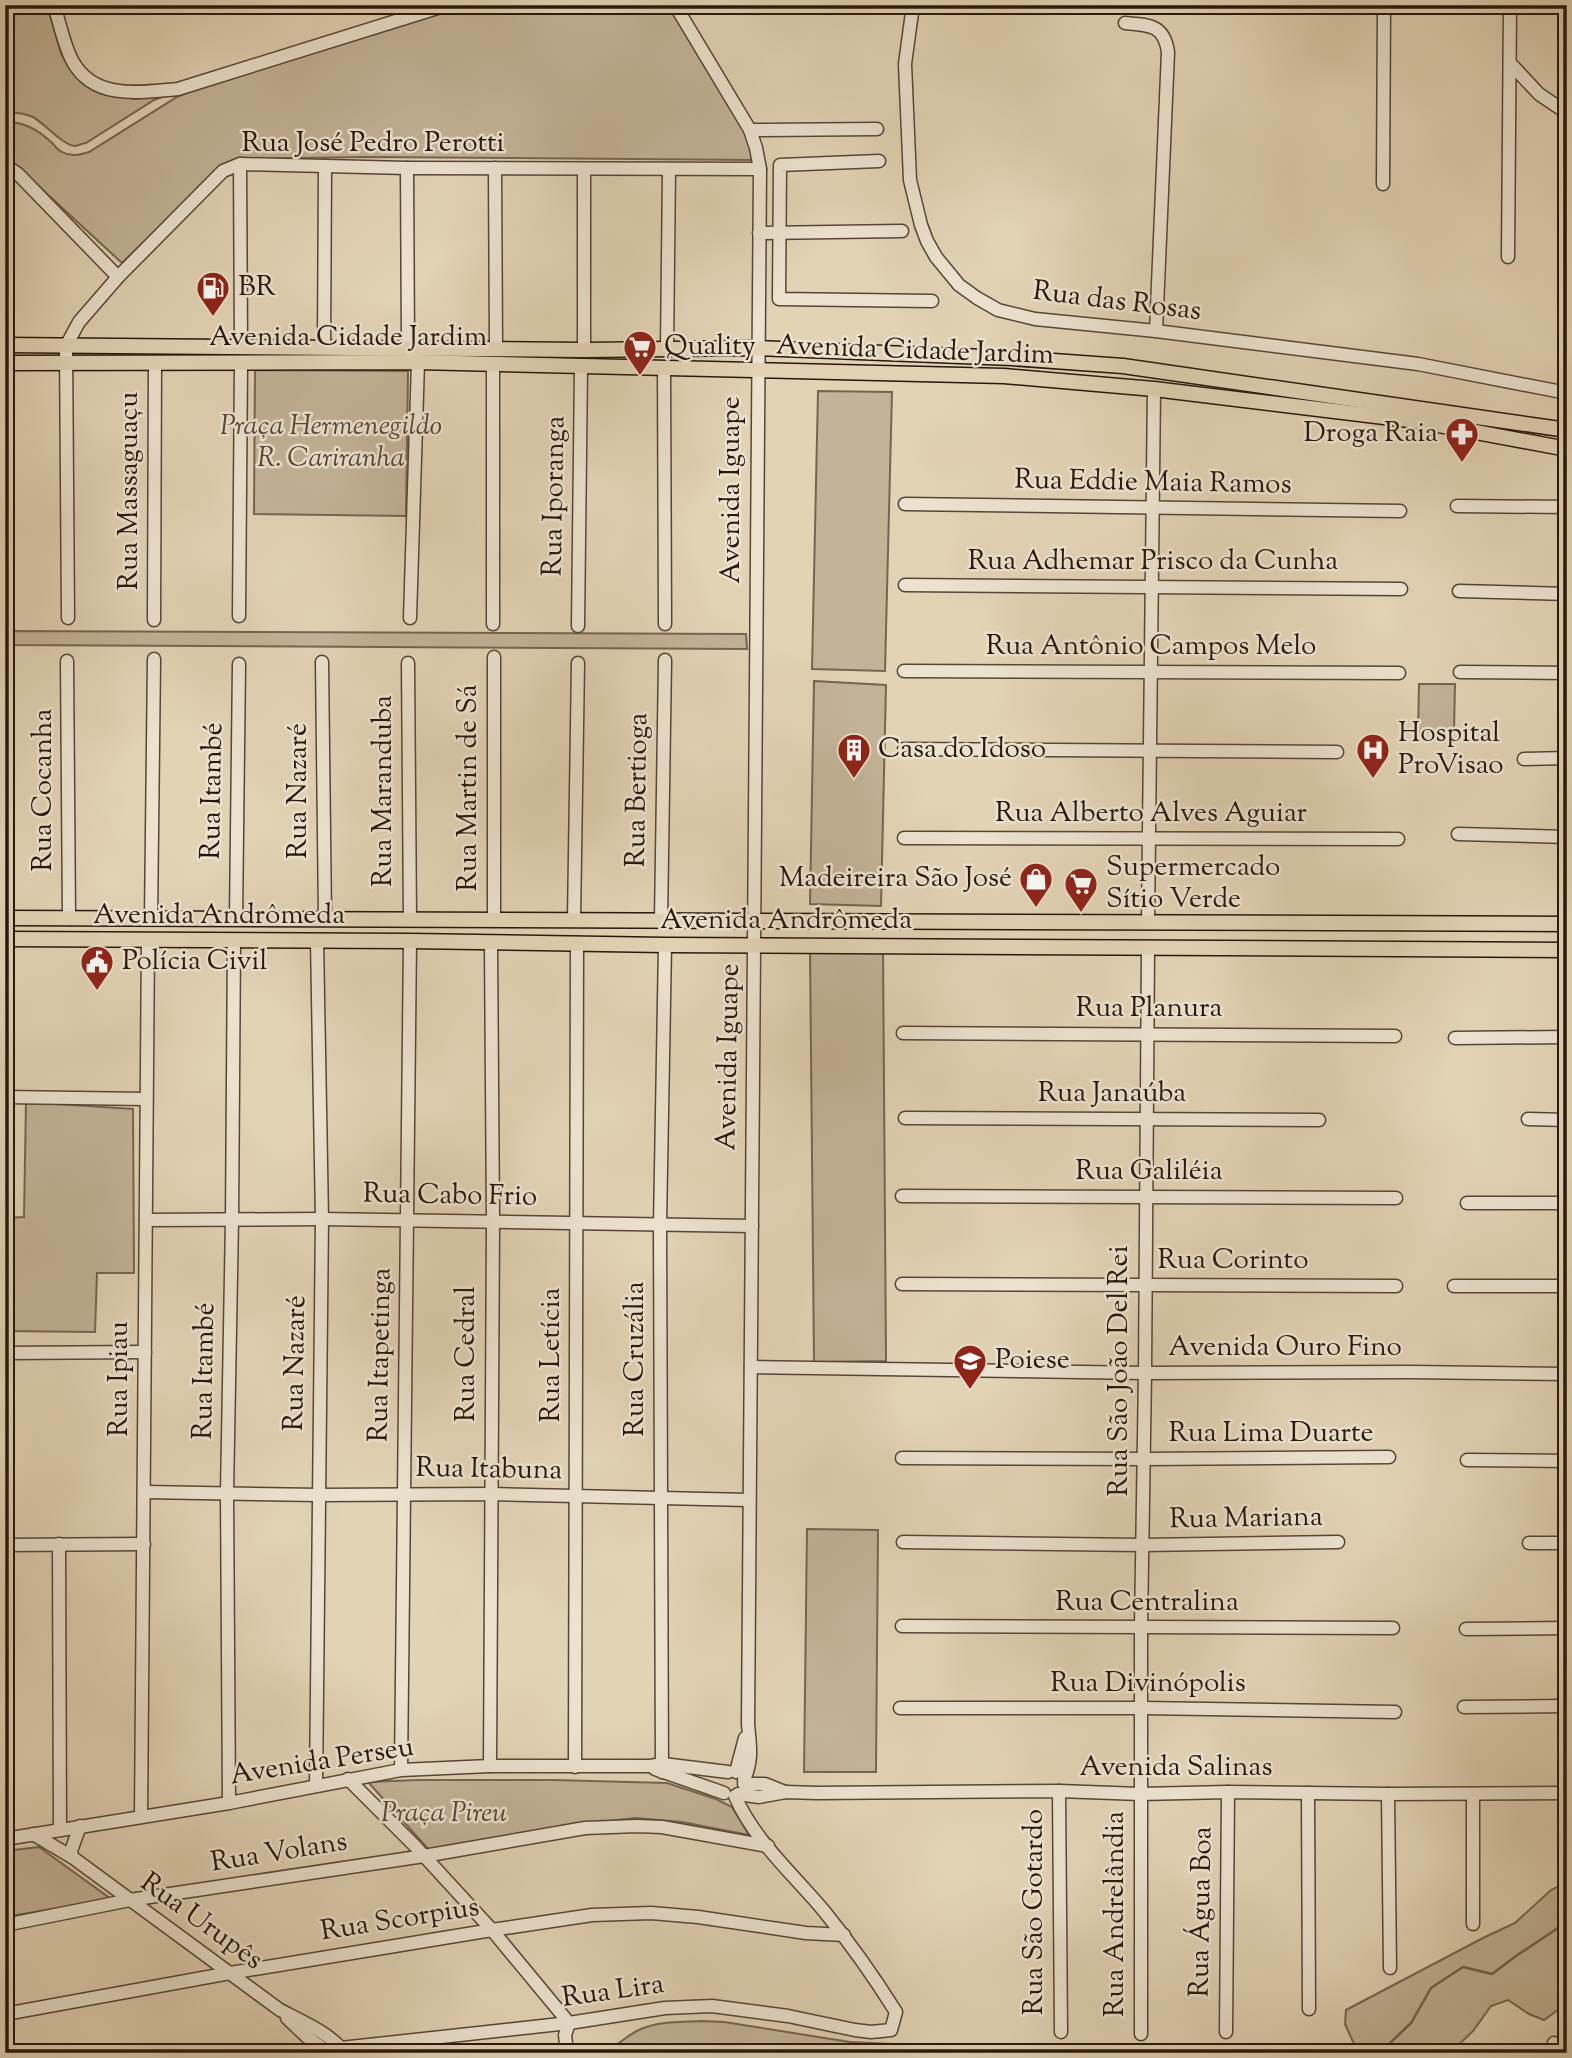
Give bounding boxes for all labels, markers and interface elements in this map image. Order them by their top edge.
street label: Rua José Pedro Perotti [241,124,505,164]
place label: BR [238,268,276,308]
fuel station icon: BR [194,269,232,318]
street label: Rua das Rosas [1030,272,1204,332]
street label: Avenida Cidade Jardim [209,318,487,358]
street label: Avenida Cidade Jardim [775,326,1055,376]
place label: Quality [664,327,756,367]
supermarket icon: Quality [621,328,659,377]
street label: Rua Massaguaçu [110,392,150,590]
street label: Avenida Iguape [712,396,752,584]
park label: Praça Hermenegildo R. Cariranha [220,407,442,479]
place label: Droga Raia [1304,414,1438,454]
street label: Rua Iporanga [534,415,576,577]
pharmacy icon: Droga Raia [1443,415,1481,464]
street label: Rua Eddie Maia Ramos [1014,461,1292,505]
street label: Rua Adhemar Prisco da Cunha [968,542,1338,582]
street label: Rua Antônio Campos Melo [986,627,1316,667]
street label: Rua Martin de Sá [449,684,489,892]
street label: Rua Maranduba [364,695,404,887]
street label: Rua Cocanha [24,708,64,871]
street label: Rua Bertioga [617,712,659,868]
place label: Hospital ProVisao [1398,714,1504,786]
street label: Rua Itambé [192,722,234,860]
street label: Rua Nazaré [279,723,319,859]
place label: Casa do Idoso [878,730,1046,770]
building icon: Casa do Idoso [835,731,873,780]
hospital icon: Hospital ProVisao [1354,731,1392,780]
street label: Rua Alberto Alves Aguiar [995,794,1307,834]
place label: Supermercado Sítio Verde [1106,848,1280,920]
place label: Madeireira São José [779,859,1012,899]
shop icon: Madeireira São José [1017,860,1055,909]
supermarket icon: Supermercado Sítio Verde [1062,865,1100,914]
street label: Avenida Andrômeda [93,896,345,936]
street label: Avenida Andrômeda [660,901,912,941]
place label: Polícia Civil [122,942,267,982]
public building icon: Polícia Civil [78,943,116,992]
street label: Avenida Iguape [707,963,751,1151]
street label: Rua Planura [1076,989,1222,1029]
street label: Rua Janaúba [1038,1074,1186,1114]
street label: Rua Galiléia [1075,1152,1223,1192]
street label: Rua Cabo Frio [362,1174,538,1218]
street label: Rua Corinto [1157,1241,1309,1281]
street label: Rua São João Del Rei [1100,1245,1140,1497]
street label: Rua Itapetinga [359,1267,403,1443]
street label: Rua Cruzália [616,1281,656,1437]
street label: Rua Cedral [447,1286,487,1422]
street label: Rua Letícia [532,1287,572,1423]
street label: Rua Nazaré [275,1295,317,1431]
street label: Rua Itambé [184,1302,226,1440]
street label: Rua Ipiau [100,1321,140,1437]
street label: Avenida Ouro Fino [1168,1328,1402,1368]
place label: Poiese [995,1341,1070,1381]
school or university icon: Poiese [951,1342,989,1391]
street label: Rua Lima Duarte [1168,1414,1374,1454]
street label: Rua Itabuna [415,1449,563,1491]
street label: Rua Mariana [1169,1498,1323,1540]
street label: Rua Centralina [1055,1583,1239,1623]
street label: Rua Divinópolis [1050,1664,1246,1704]
street label: Avenida Perseu [227,1728,417,1796]
street label: Avenida Salinas [1080,1748,1272,1788]
park label: Praça Pireu [381,1794,507,1834]
street label: Rua São Gotardo [1015,1809,1055,2015]
street label: Rua Andrelândia [1096,1811,1136,2017]
street label: Rua Volans [208,1822,350,1884]
street label: Rua Água Boa [1181,1826,1223,1998]
street label: Rua Urupês [131,1864,271,1980]
street label: Rua Scorpius [318,1888,482,1952]
street label: Rua Lira [560,1965,667,2019]

